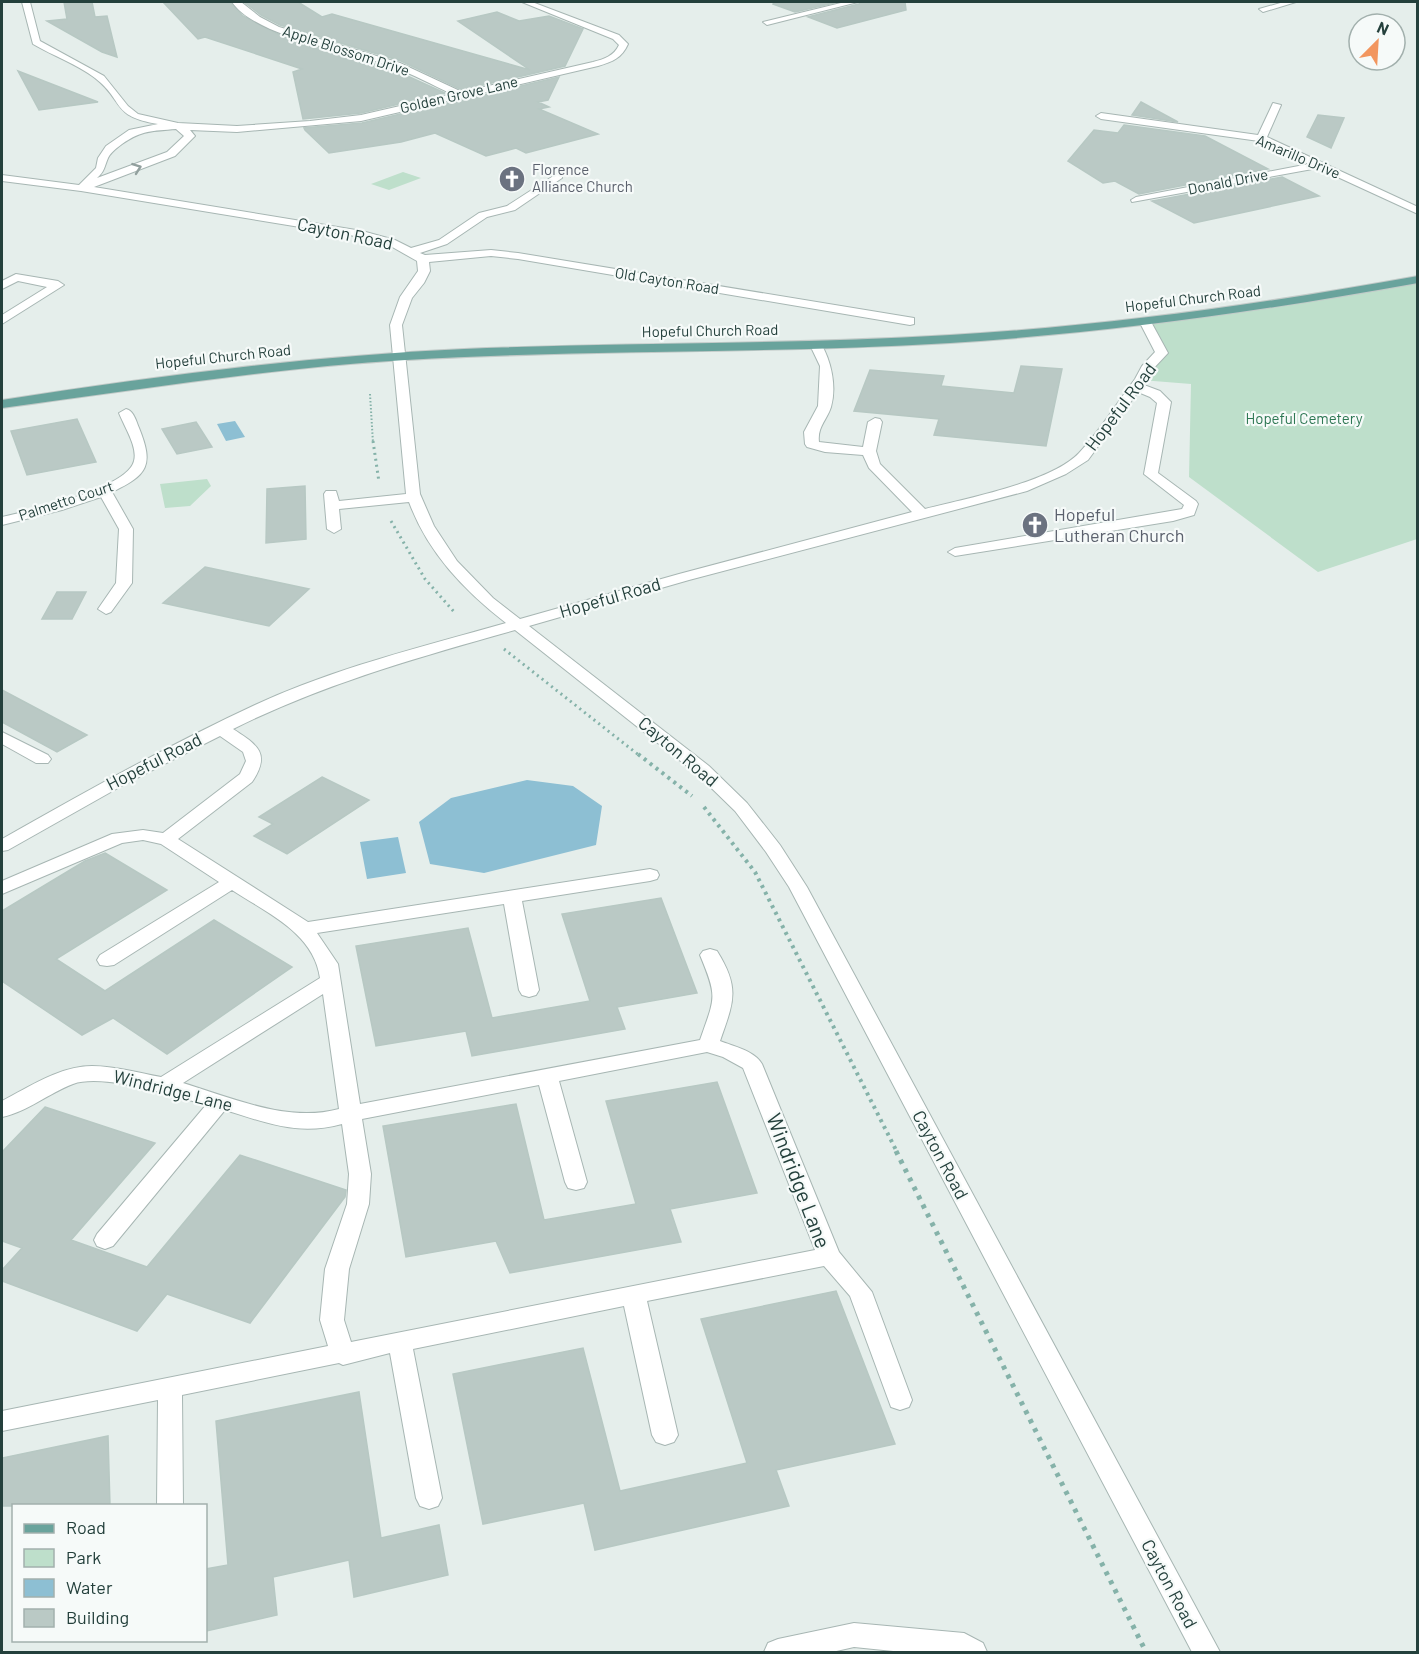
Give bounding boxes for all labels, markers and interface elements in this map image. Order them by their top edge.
north arrow [1347,12,1407,72]
text: N [1375,17,1392,39]
street label: Apple Blossom Drive [281,21,412,79]
street label: Golden Grove Lane [398,72,520,116]
street label: Amarillo Drive [1253,130,1343,182]
place label: Florence Alliance Church [532,160,633,195]
one-way arrow [131,163,141,176]
church icon: Florence Alliance Church [497,164,527,194]
street label: Donald Drive [1186,164,1269,198]
street label: Cayton Road [295,212,395,254]
street label: Old Cayton Road [614,263,720,297]
street label: Hopeful Church Road [1124,281,1262,315]
street label: Hopeful Church Road [642,320,778,340]
street label: Hopeful Church Road [154,340,292,372]
street label: Hopeful Road [1080,358,1160,455]
park label: Hopeful Cemetery [1245,409,1363,427]
street label: Palmetto Court [16,476,115,524]
place label: Hopeful Lutheran Church [1054,503,1184,546]
church icon: Hopeful Lutheran Church [1020,510,1050,540]
street label: Hopeful Road [556,572,663,622]
street label: Cayton Road [634,712,723,791]
street label: Hopeful Road [102,728,205,795]
street label: Windridge Lane [111,1065,235,1115]
street label: Cayton Road [908,1106,973,1203]
street label: Windridge Lane [762,1109,837,1251]
legend [12,1504,207,1642]
text: Road [66,1516,106,1538]
street label: Cayton Road [1137,1535,1202,1632]
text: Park [66,1546,101,1568]
text: Water [66,1576,113,1598]
text: Building [66,1606,129,1628]

